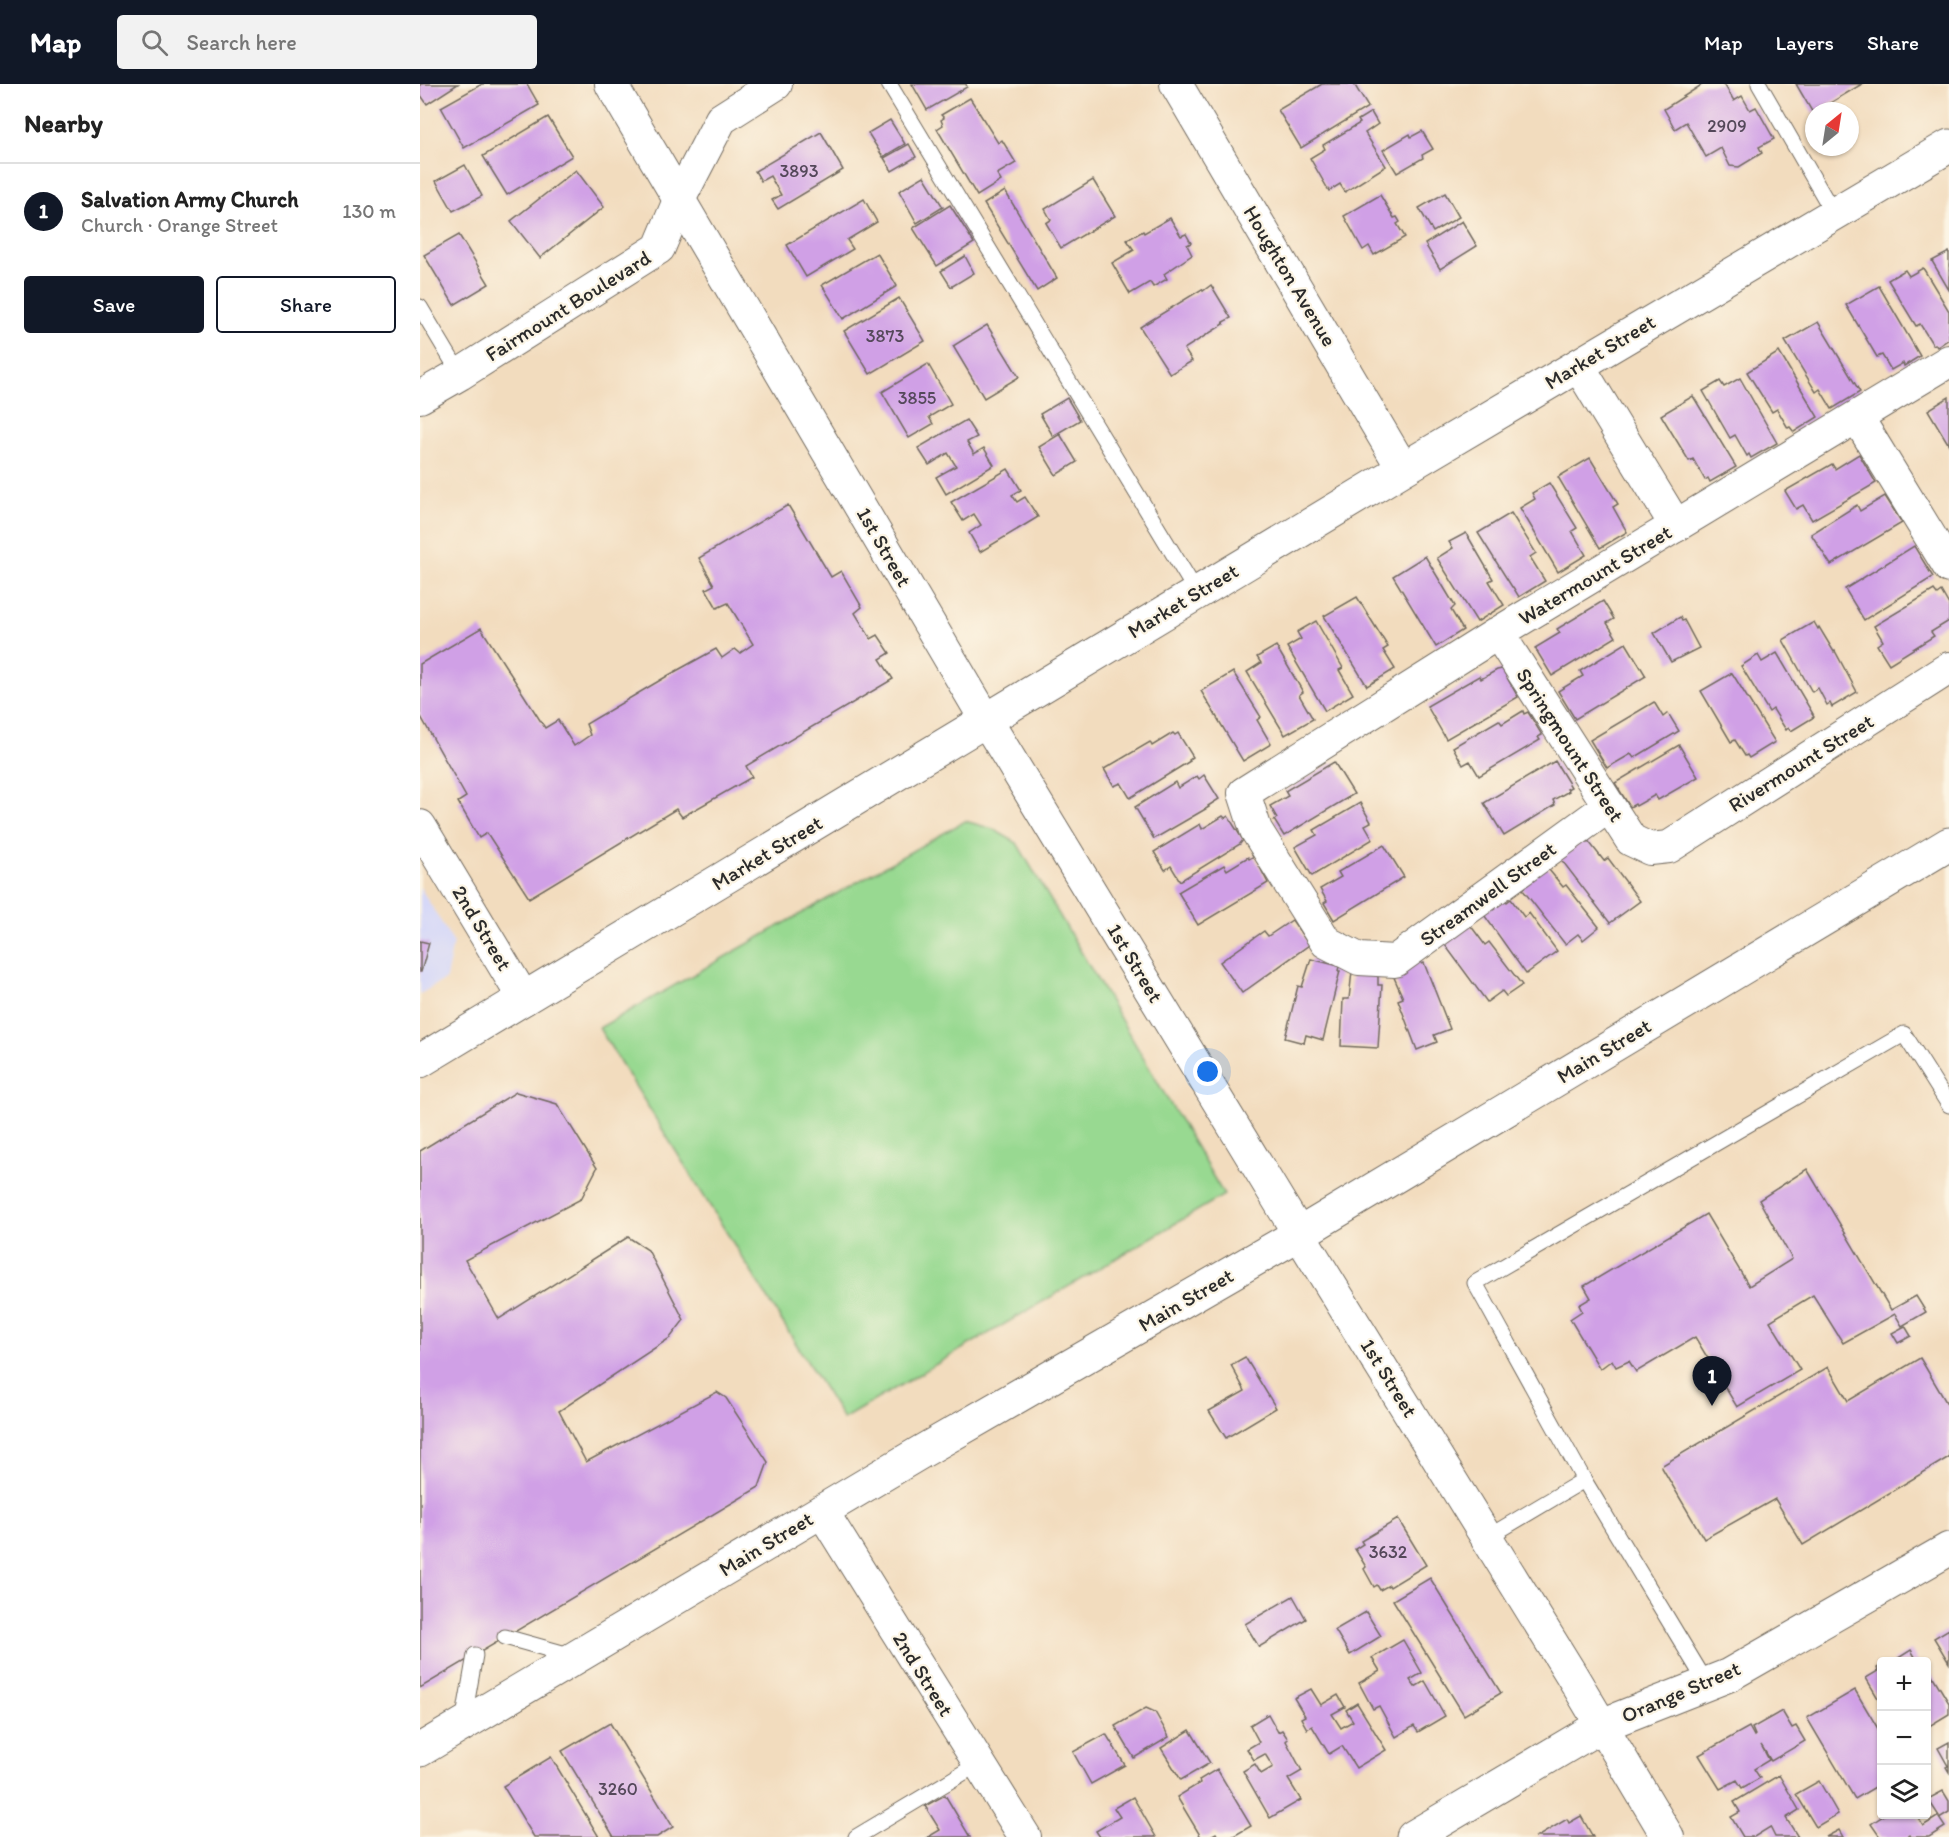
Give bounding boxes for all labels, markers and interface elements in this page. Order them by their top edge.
search box [117,15,537,69]
text: Map [30,25,81,59]
icon: search [138,26,171,59]
text: Search here [186,29,297,56]
text: Map [1704,30,1743,55]
text: Layers [1776,30,1834,55]
text: Share [1867,30,1919,55]
north arrow [1805,102,1859,156]
text: Nearby [24,107,103,139]
house number: 2909 [1707,115,1747,137]
house number: 3893 [780,160,819,182]
text: Salvation Army Church [81,186,299,213]
text: 1 [39,199,48,223]
text: 130 m [342,199,396,223]
street label: Houghton Avenue [1238,201,1342,351]
text: Church · Orange Street [81,213,278,237]
street label: Fairmount Boulevard [481,245,655,367]
button: Save [24,276,204,333]
button: Share [216,276,396,333]
street label: Market Street [1540,309,1660,394]
house number: 3873 [866,325,904,347]
house number: 3855 [898,387,936,409]
street label: 1st Street [852,503,917,591]
street label: Watermount Street [1514,519,1676,630]
street label: Market Street [1123,558,1243,643]
street label: Springmount Street [1511,663,1630,826]
street label: Rivermount Street [1724,708,1878,817]
street label: Market Street [707,810,827,895]
street label: Streamwell Street [1415,836,1561,951]
street label: 2nd Street [447,881,518,975]
street label: 1st Street [1102,919,1169,1007]
street label: Main Street [1552,1013,1655,1088]
your location [1193,1057,1222,1086]
street label: Main Street [1134,1262,1238,1337]
street label: 1st Street [1356,1334,1423,1422]
pin: 1 [1692,1356,1732,1406]
street label: Main Street [714,1506,817,1581]
house number: 3632 [1369,1541,1408,1563]
street label: 2nd Street [888,1627,959,1721]
street label: Orange Street [1618,1655,1744,1728]
map controls [1877,1657,1931,1819]
button: + [1877,1657,1931,1711]
button: − [1877,1711,1931,1765]
button: layers [1877,1765,1931,1819]
house number: 3260 [598,1778,638,1800]

